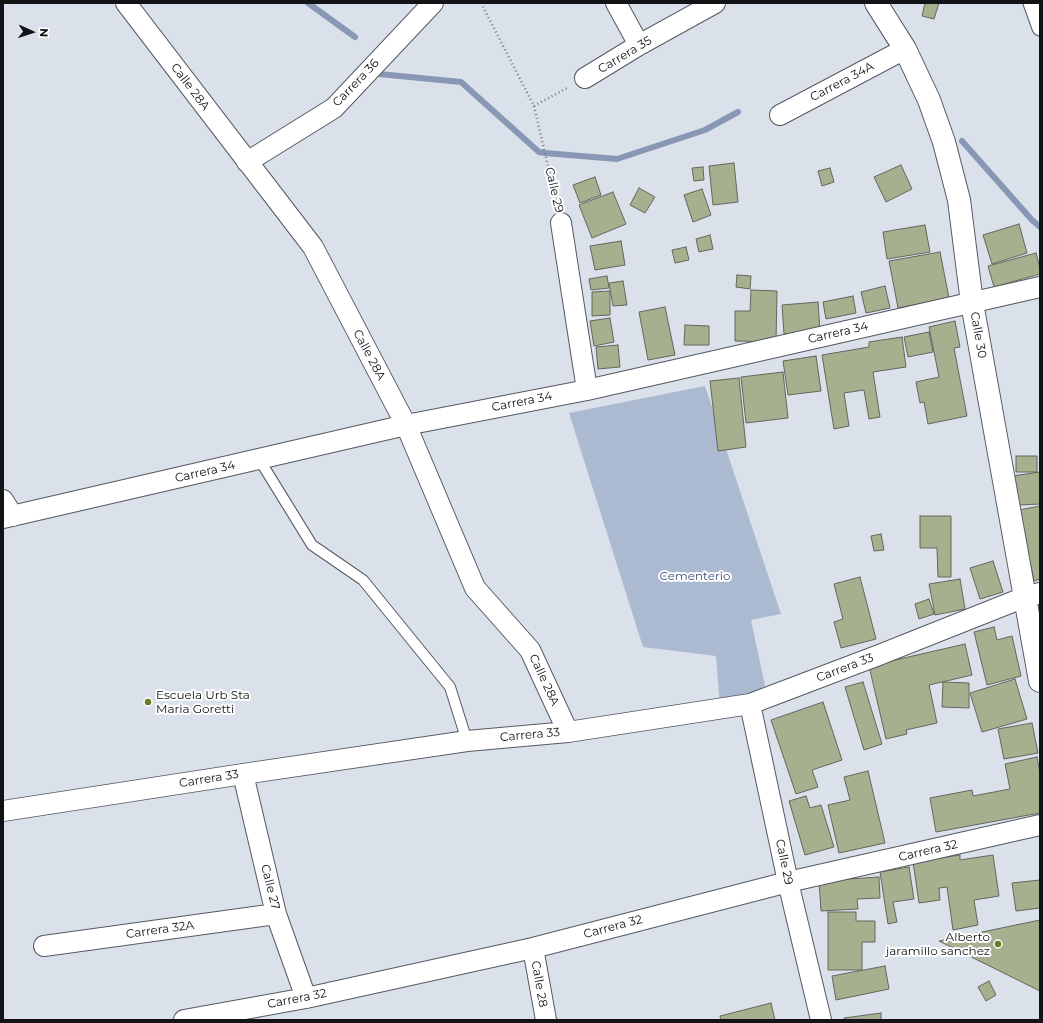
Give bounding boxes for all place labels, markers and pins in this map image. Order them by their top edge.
place label: Escuela Urb Sta Maria Goretti [156,688,250,716]
marker: Escuela Urb Sta Maria Goretti [143,697,153,707]
place label: Alberto jaramillo sanchez [886,930,990,958]
marker: Alberto jaramillo sanchez [993,939,1003,949]

